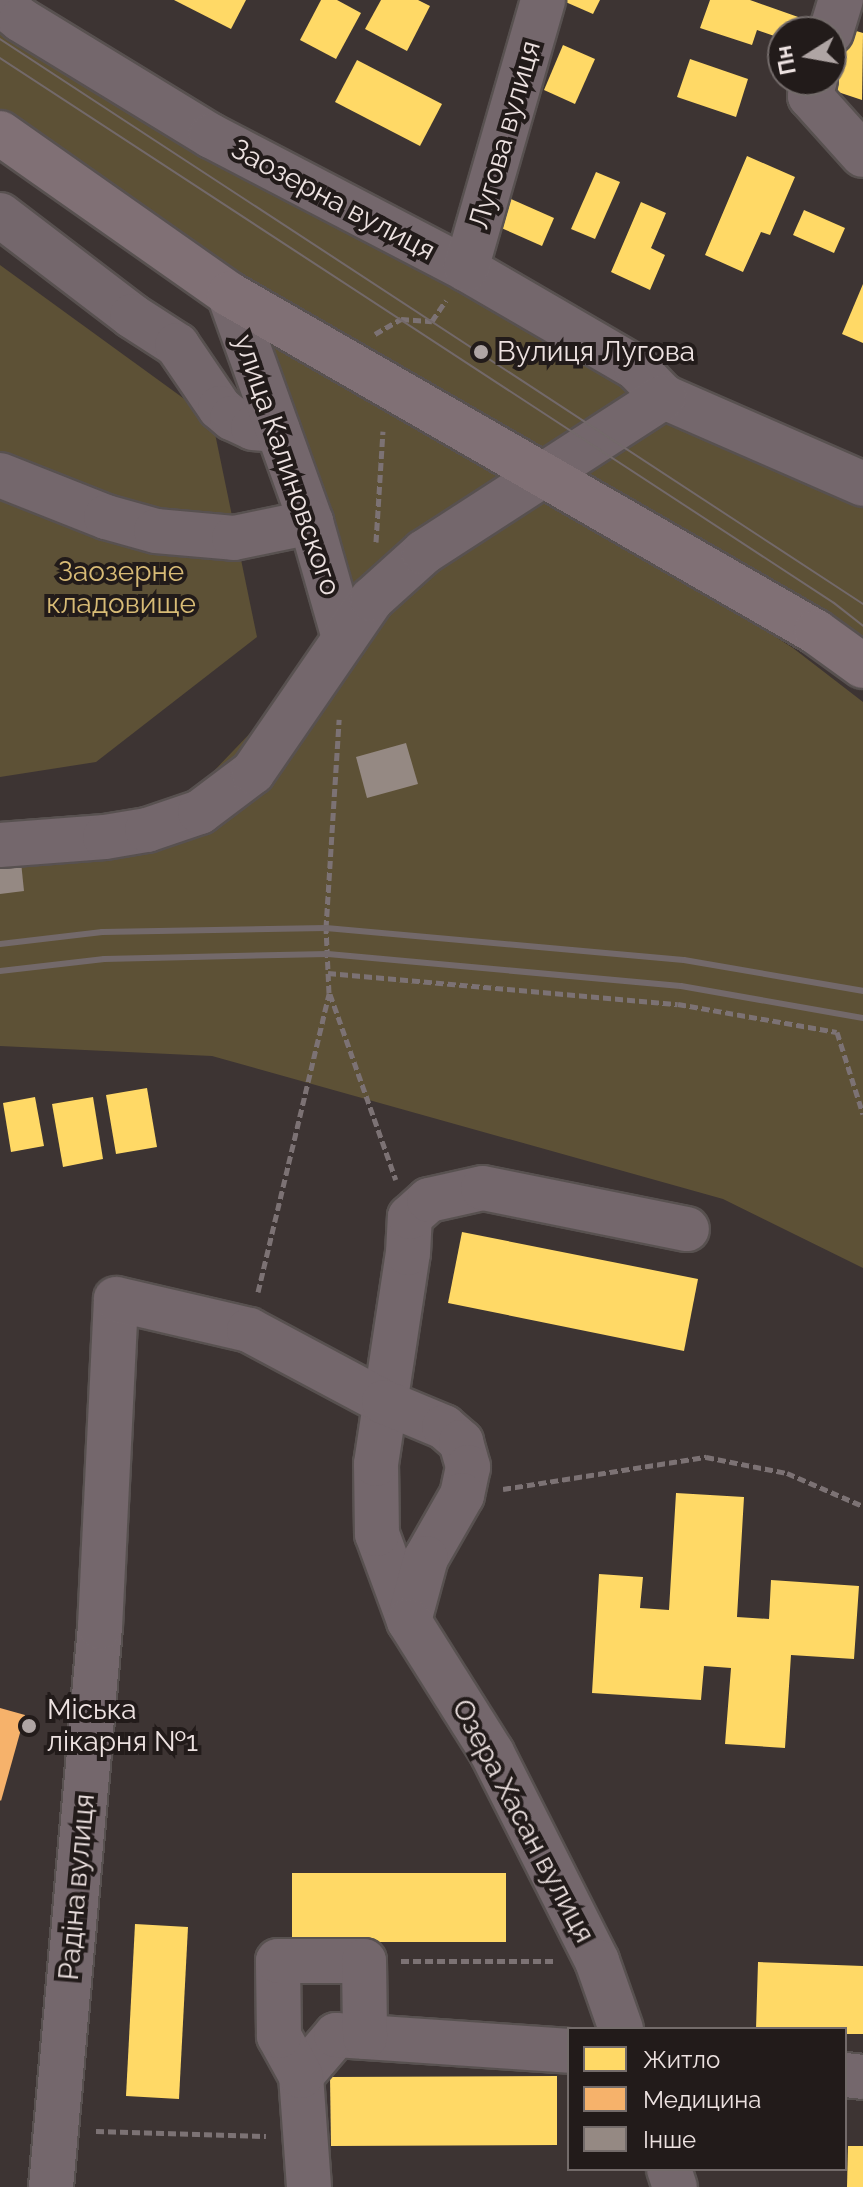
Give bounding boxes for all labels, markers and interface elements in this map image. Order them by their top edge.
north arrow [767,16,847,96]
street label: Лугова вулиця [462,37,548,233]
text: Пн [770,43,801,77]
street label: Заозерна вулиця [225,132,441,268]
street label: улица Калиновского [227,330,347,600]
place label: Вулиця Лугова [497,335,695,369]
marker: Вулиця Лугова [472,343,490,361]
park label: Заозерне кладовище [46,555,196,621]
place label: Міська лікарня №1 [47,1693,198,1759]
street label: Озера Хасан вулиця [445,1694,601,1948]
marker: Міська лікарня №1 [18,1715,40,1737]
street label: Радіна вулиця [52,1792,102,1982]
legend [567,2027,847,2171]
text: Житло [643,2045,720,2074]
text: Медицина [643,2085,761,2114]
text: Інше [643,2125,696,2154]

